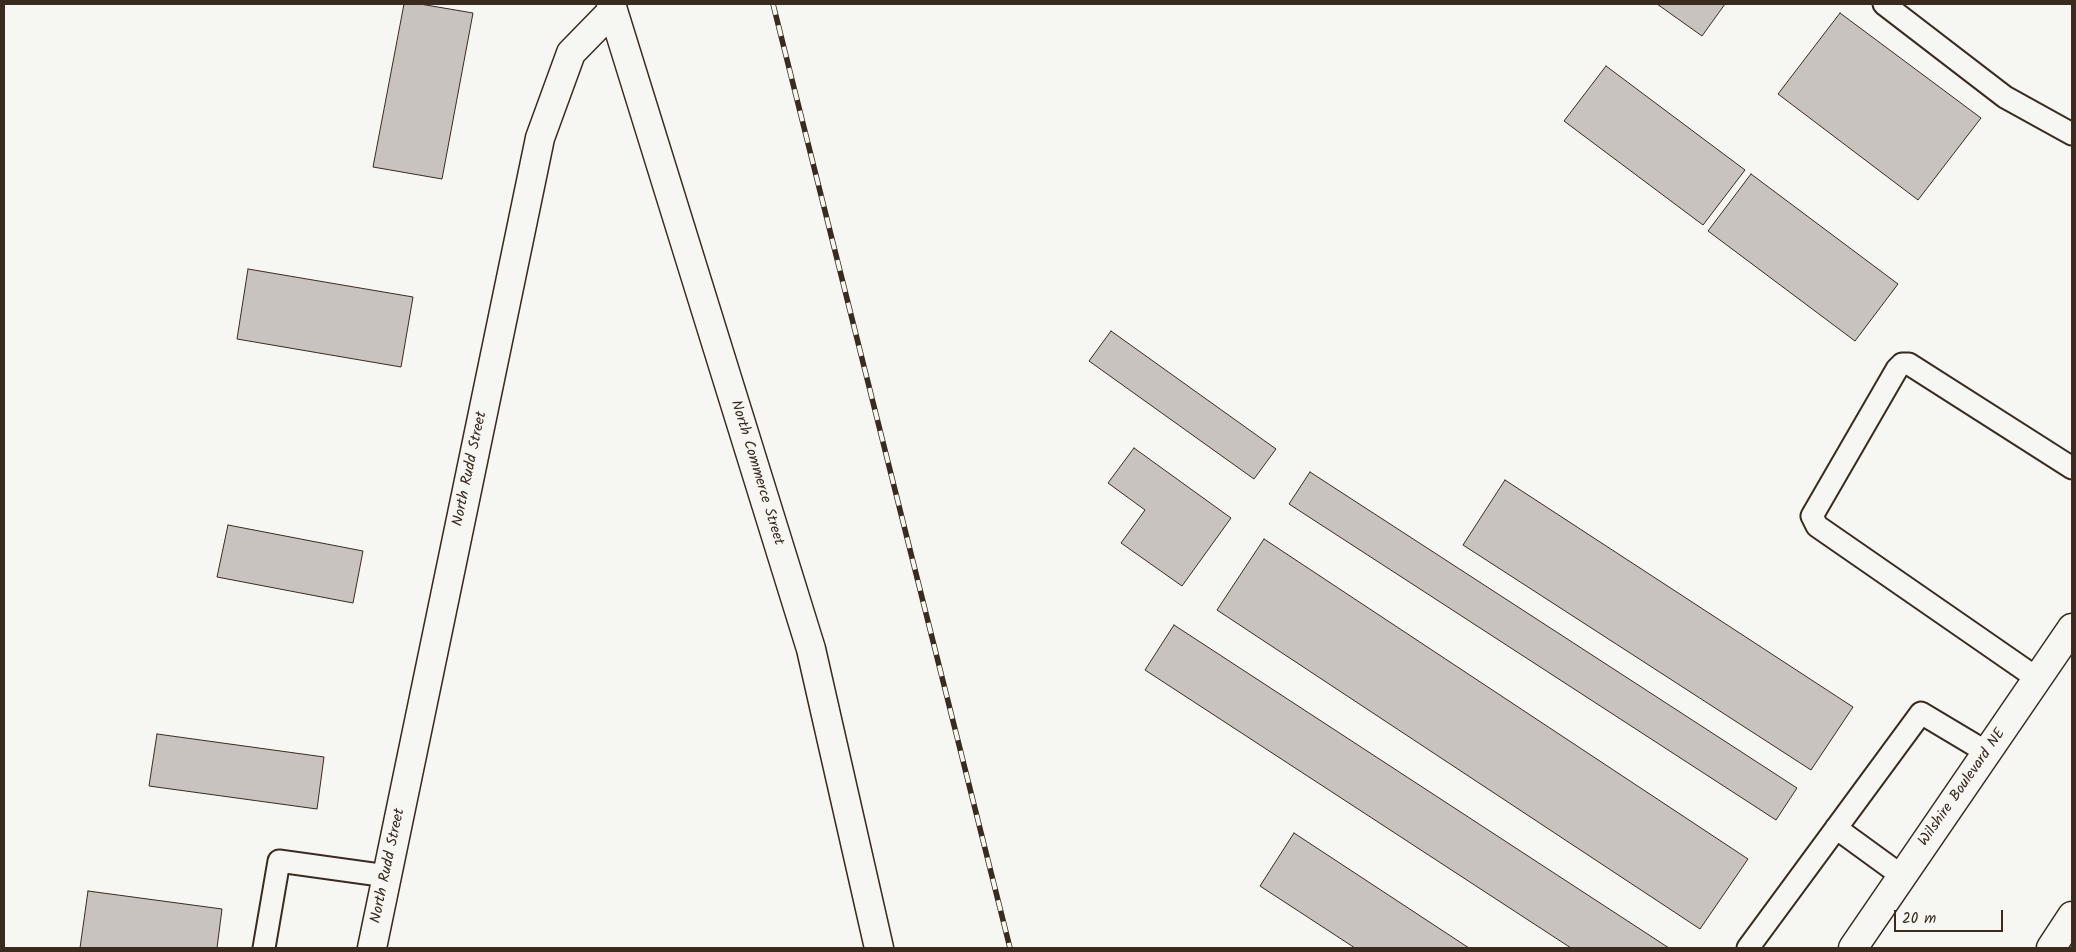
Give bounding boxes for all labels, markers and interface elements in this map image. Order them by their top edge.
street label: North Commerce Street [725,398,787,548]
street label: North Rudd Street [450,410,492,528]
street label: Wilshire Boulevard NE [1916,726,2010,850]
street label: North Rudd Street [368,807,410,925]
scale bar [1896,900,2005,932]
text: 20 m [1902,907,1936,931]

